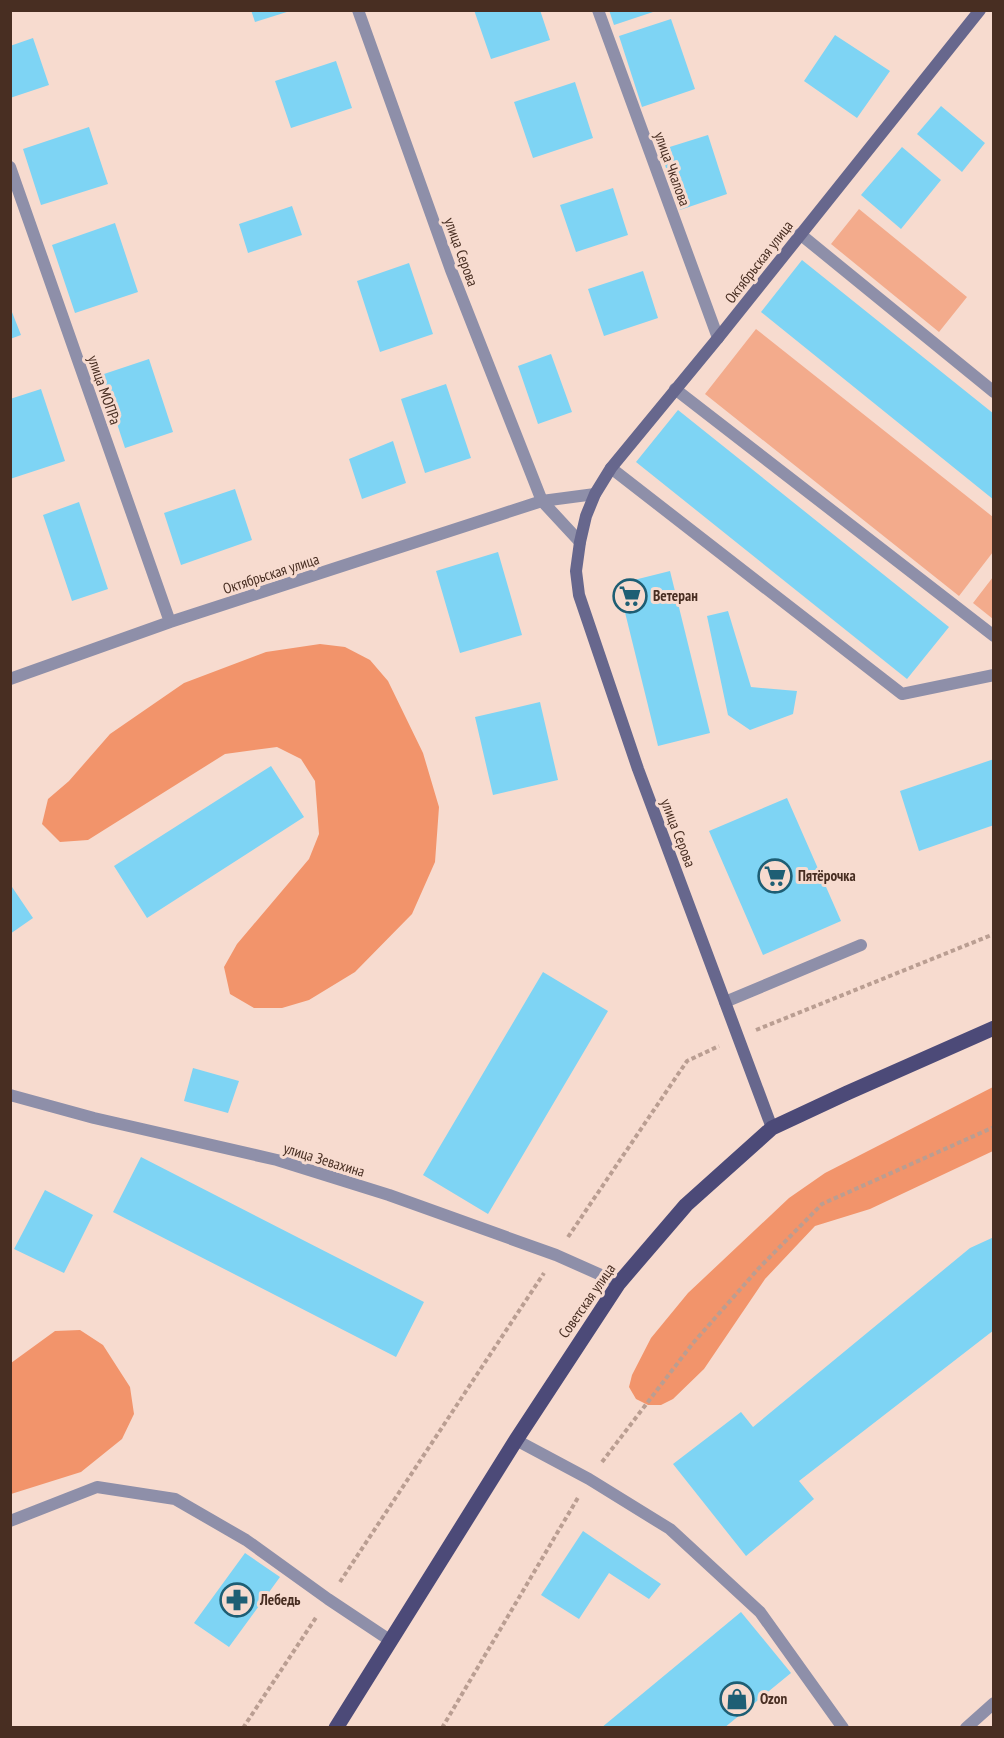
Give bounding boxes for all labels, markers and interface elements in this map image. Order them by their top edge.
street label: улица Чкалова [650,129,695,209]
street label: улица Серова [440,215,483,289]
street label: Октябрьская улица [720,216,797,307]
street label: улица МОПРа [84,353,125,427]
street label: Октябрьская улица [220,549,321,598]
supermarket icon: Ветеран [612,578,648,614]
place label: Ветеран [653,586,698,605]
street label: улица Серова [657,796,700,870]
supermarket icon: Пятёрочка [757,858,793,894]
place label: Пятёрочка [798,866,856,885]
street label: улица Зевахина [281,1138,367,1181]
street label: Советская улица [554,1260,619,1342]
pharmacy icon: Лебедь [219,1582,255,1618]
place label: Лебедь [259,1590,301,1609]
shop icon: Ozon [719,1681,755,1717]
place label: Ozon [760,1689,787,1708]

